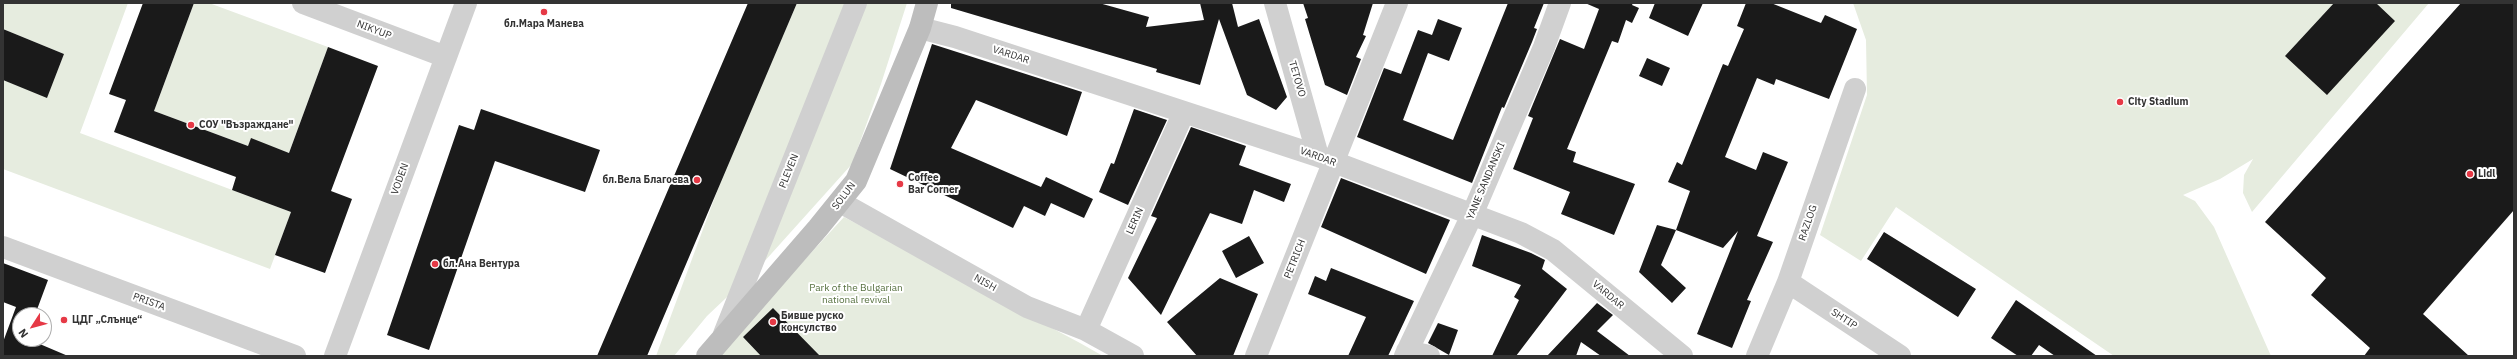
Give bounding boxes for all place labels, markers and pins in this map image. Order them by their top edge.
marker: бл.Мара Манева [539,7,549,17]
place label: бл.Мара Манева [504,18,584,30]
place label: City Stadium [2128,96,2188,108]
marker: City Stadium [2115,97,2125,107]
place label: СОУ "Възраждане" [199,119,293,131]
marker: СОУ "Възраждане" [186,120,196,130]
place label: Lidl [2478,168,2495,180]
marker: Lidl [2465,169,2475,179]
place label: Coffee Bar Corner [908,172,959,196]
place label: бл.Вела Благоева [602,174,689,186]
marker: бл.Вела Благоева [692,175,702,185]
marker: Coffee Bar Corner [895,179,905,189]
place label: бл.Ана Вентура [443,258,520,270]
marker: бл.Ана Вентура [430,259,440,269]
place label: Бивше руско консулство [781,310,844,334]
place label: ЦДГ „Слънце“ [72,314,142,326]
marker: ЦДГ „Слънце“ [59,315,69,325]
marker: Бивше руско консулство [768,317,778,327]

